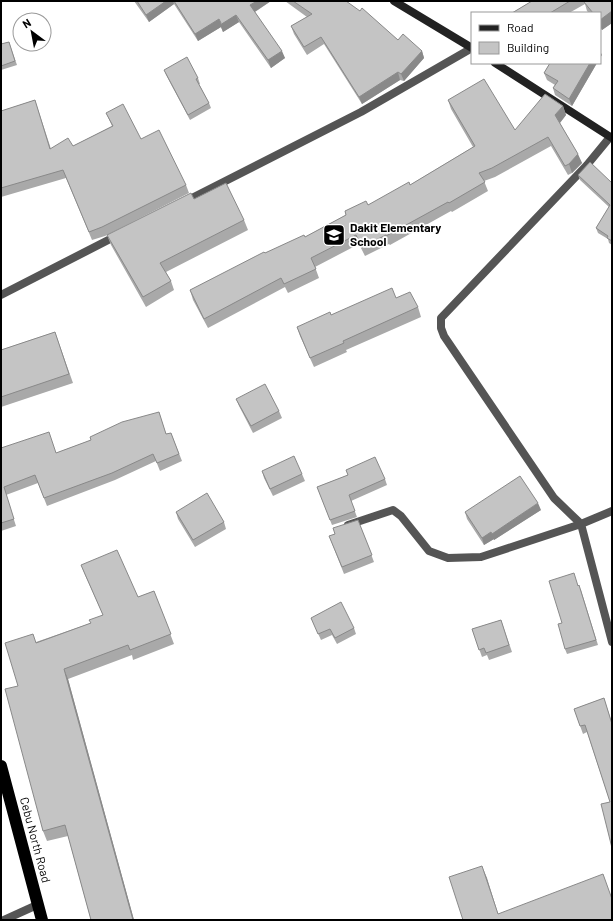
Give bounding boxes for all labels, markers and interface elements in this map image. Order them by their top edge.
north arrow [12,12,52,52]
legend [471,12,601,64]
text: N [20,16,33,31]
text: Road [507,20,534,34]
text: Building [507,40,549,54]
place label: Dakit Elementary School [350,220,441,248]
school or university icon: Dakit Elementary School [321,222,347,248]
street label: Cebu North Road [18,795,54,884]

